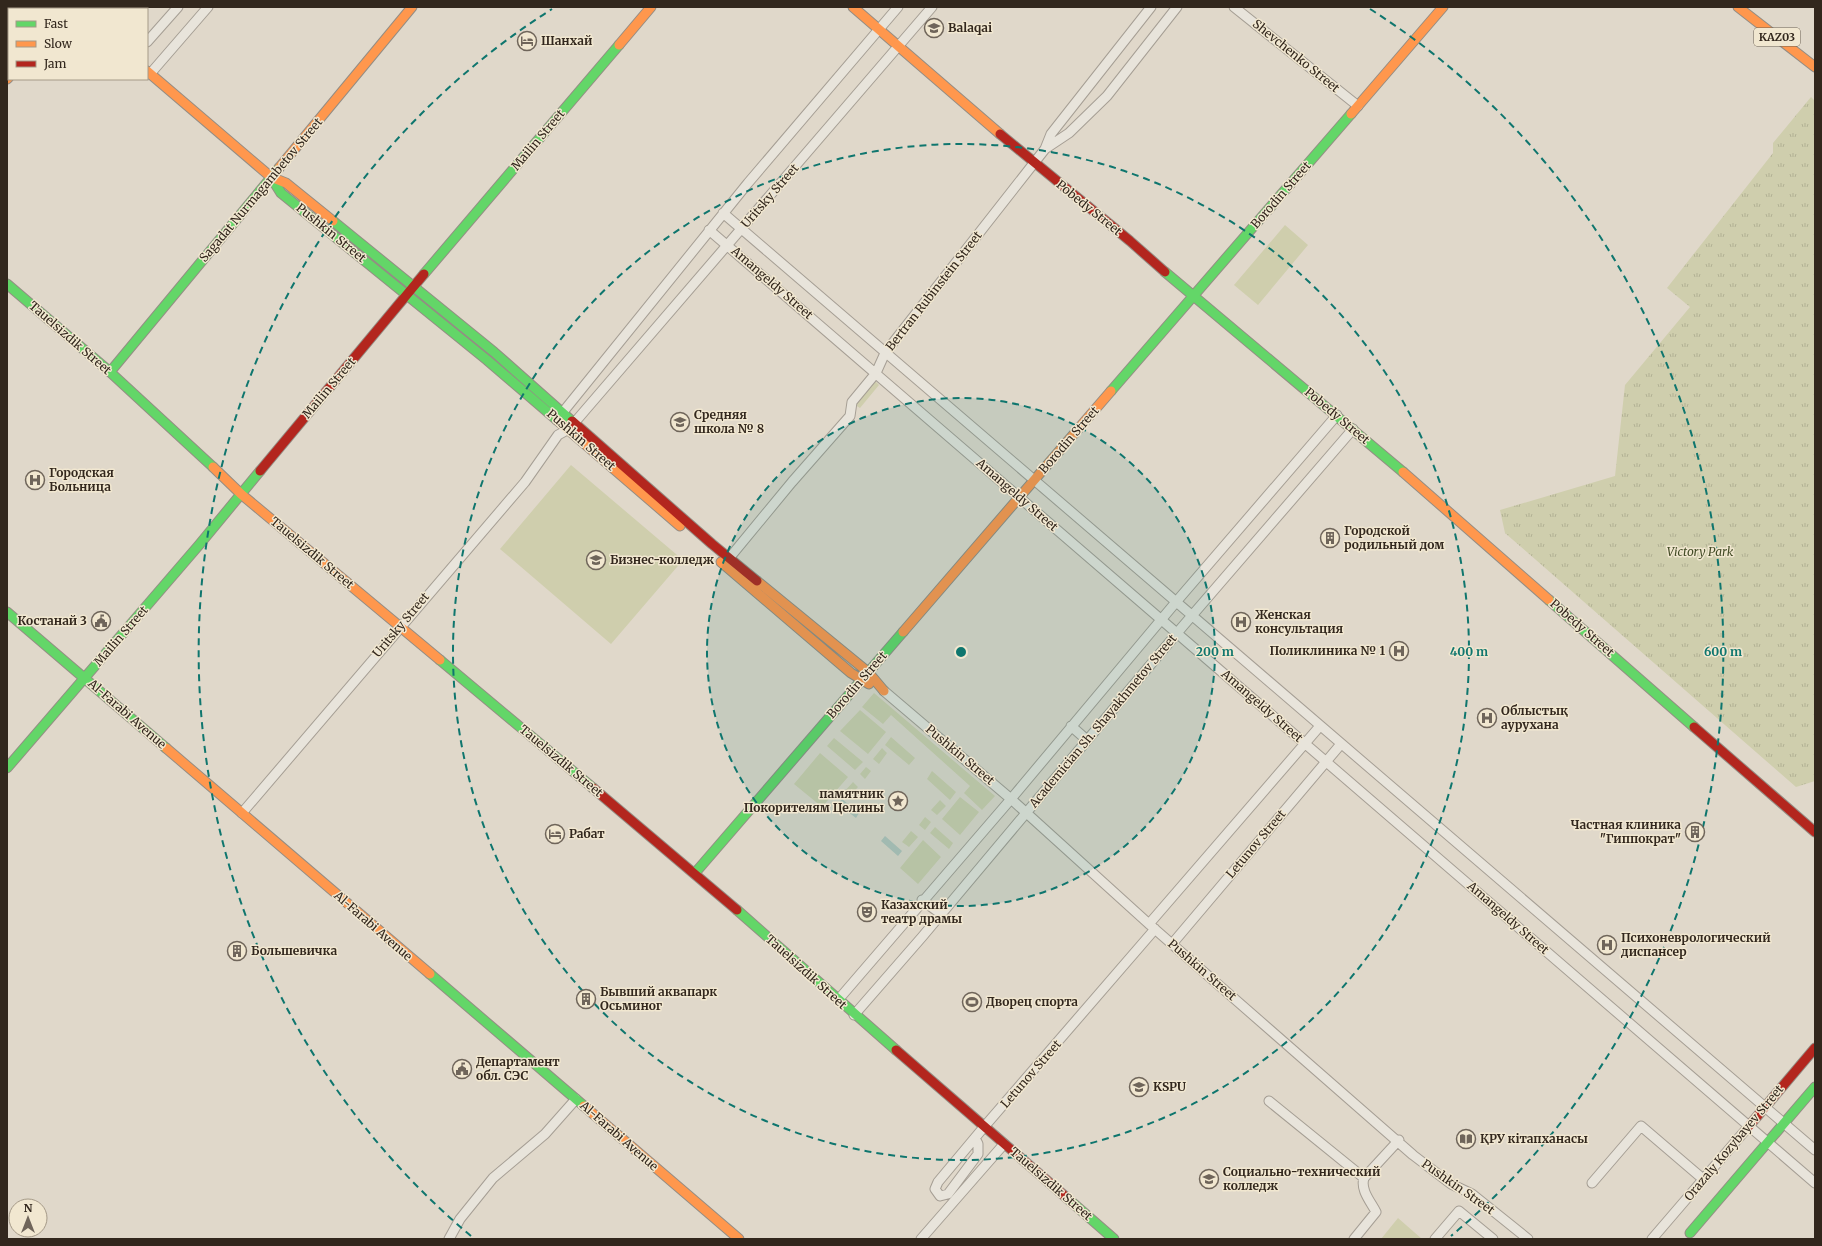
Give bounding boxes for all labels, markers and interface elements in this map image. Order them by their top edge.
legend [8,8,148,80]
text: Fast [44,16,68,31]
street label: Shevchenko Street [1250,16,1343,95]
school or university icon: Balaqai [923,17,945,39]
place label: Balaqai [948,20,992,35]
road number: KАZ03 [1754,28,1800,46]
hotel icon: Шанхай [516,30,538,52]
place label: Шанхай [541,33,593,48]
text: Slow [44,36,73,51]
text: Jam [43,56,67,71]
street label: Mailin Street [508,106,568,173]
street label: Sagadat Nurmagambetov Street [196,114,326,265]
street label: Borodin Street [1247,158,1314,231]
street label: Uritsky Street [738,160,802,231]
street label: Pobedy Street [1054,177,1125,239]
street label: Pushkin Street [293,200,370,266]
street label: Bertran Rubinstein Street [882,228,985,353]
street label: Amangeldy Street [728,243,816,322]
street label: Tauelsіzdіk Street [26,298,115,378]
street label: Mailin Street [299,354,359,421]
street label: Pobedy Street [1302,384,1373,447]
street label: Borodin Street [1035,403,1102,476]
street label: Pushkin Street [544,406,619,474]
place label: Средняя школа № 8 [694,407,764,436]
school or university icon: Средняя школа № 8 [669,411,691,433]
street label: Amangeldy Street [973,455,1061,534]
place label: Городская Больница [49,465,114,494]
hospital icon: Городская Больница [24,469,46,491]
street label: Tauelsіzdіk Street [268,513,357,592]
place label: Городской родильный дом [1344,523,1444,552]
building icon: Городской родильный дом [1319,527,1341,549]
park label: Victory Park [1667,544,1734,559]
school or university icon: Бизнес-колледж [585,549,607,571]
place label: Бизнес-колледж [610,552,715,567]
street label: Uritsky Street [369,589,432,660]
street label: Pobedy Street [1547,596,1618,660]
street label: Mailin Street [90,602,151,669]
place label: Женская консультация [1255,607,1343,636]
public building icon: Костанай 3 [90,610,112,632]
hospital icon: Женская консультация [1230,611,1252,633]
place label: Костанай 3 [18,613,87,628]
street label: Academician Sh. Shayakhmetov Street [1025,631,1180,811]
hospital icon: Поликлиника № 1 [1388,640,1410,662]
place label: Поликлиника № 1 [1269,643,1385,658]
text: 200 m [1196,644,1234,659]
text: 400 m [1450,644,1488,659]
text: 600 m [1704,644,1742,659]
centre of rings [954,645,968,659]
street label: Borodin Street [823,648,890,721]
street label: Amangeldy Street [1218,666,1306,745]
street label: Al-Farabi Avenue [85,675,169,752]
place label: Облыстық аурухана [1501,703,1568,732]
hospital icon: Облыстық аурухана [1476,707,1498,729]
street label: Tauelsіzdіk Street [517,721,606,800]
street label: Pushkin Street [923,721,998,788]
place label: памятник Покорителям Целины [744,786,884,815]
place icon: памятник Покорителям Целины [887,790,909,812]
street label: Letunov Street [1223,806,1289,881]
place label: Частная клиника "Гиппократ" [1571,817,1681,846]
building icon: Частная клиника "Гиппократ" [1684,821,1706,843]
hotel icon: Рабат [544,823,566,845]
place label: Рабат [569,826,605,841]
street label: Amangeldy Street [1464,878,1552,957]
street label: Al-Farabi Avenue [331,887,415,964]
place label: Казахский театр драмы [881,897,962,926]
theatre icon: Казахский театр драмы [856,901,878,923]
place label: Психоневрологический диспансер [1620,930,1771,959]
street label: Tauelsіzdіk Street [763,931,850,1012]
hospital icon: Психоневрологический диспансер [1596,934,1618,956]
street label: Pushkin Street [1165,936,1240,1004]
building icon: Большевичка [226,940,248,962]
place label: Большевичка [251,943,338,958]
place label: Бывший аквапарк Осьминог [600,984,717,1013]
building icon: Бывший аквапарк Осьминог [575,988,597,1010]
sports icon: Дворец спорта [961,991,983,1013]
place label: Дворец спорта [986,994,1078,1009]
street label: Letunov Street [997,1036,1064,1111]
place label: Департамент обл. СЭС [476,1054,560,1083]
public building icon: Департамент обл. СЭС [451,1058,473,1080]
school or university icon: KSPU [1128,1076,1150,1098]
place label: KSPU [1153,1079,1186,1094]
street label: Orazaly Kozybayev Street [1681,1082,1787,1204]
street label: Al-Farabi Avenue [577,1097,661,1174]
library icon: ҚРУ кітапханасы [1455,1128,1477,1150]
place label: ҚРУ кітапханасы [1480,1131,1588,1146]
street label: Tauelsіzdіk Street [1007,1144,1096,1224]
street label: Pushkin Street [1419,1156,1498,1217]
place label: Социально-технический колледж [1223,1164,1381,1193]
school or university icon: Социально-технический колледж [1198,1168,1220,1190]
north arrow [8,1198,48,1238]
text: N [24,1201,33,1215]

